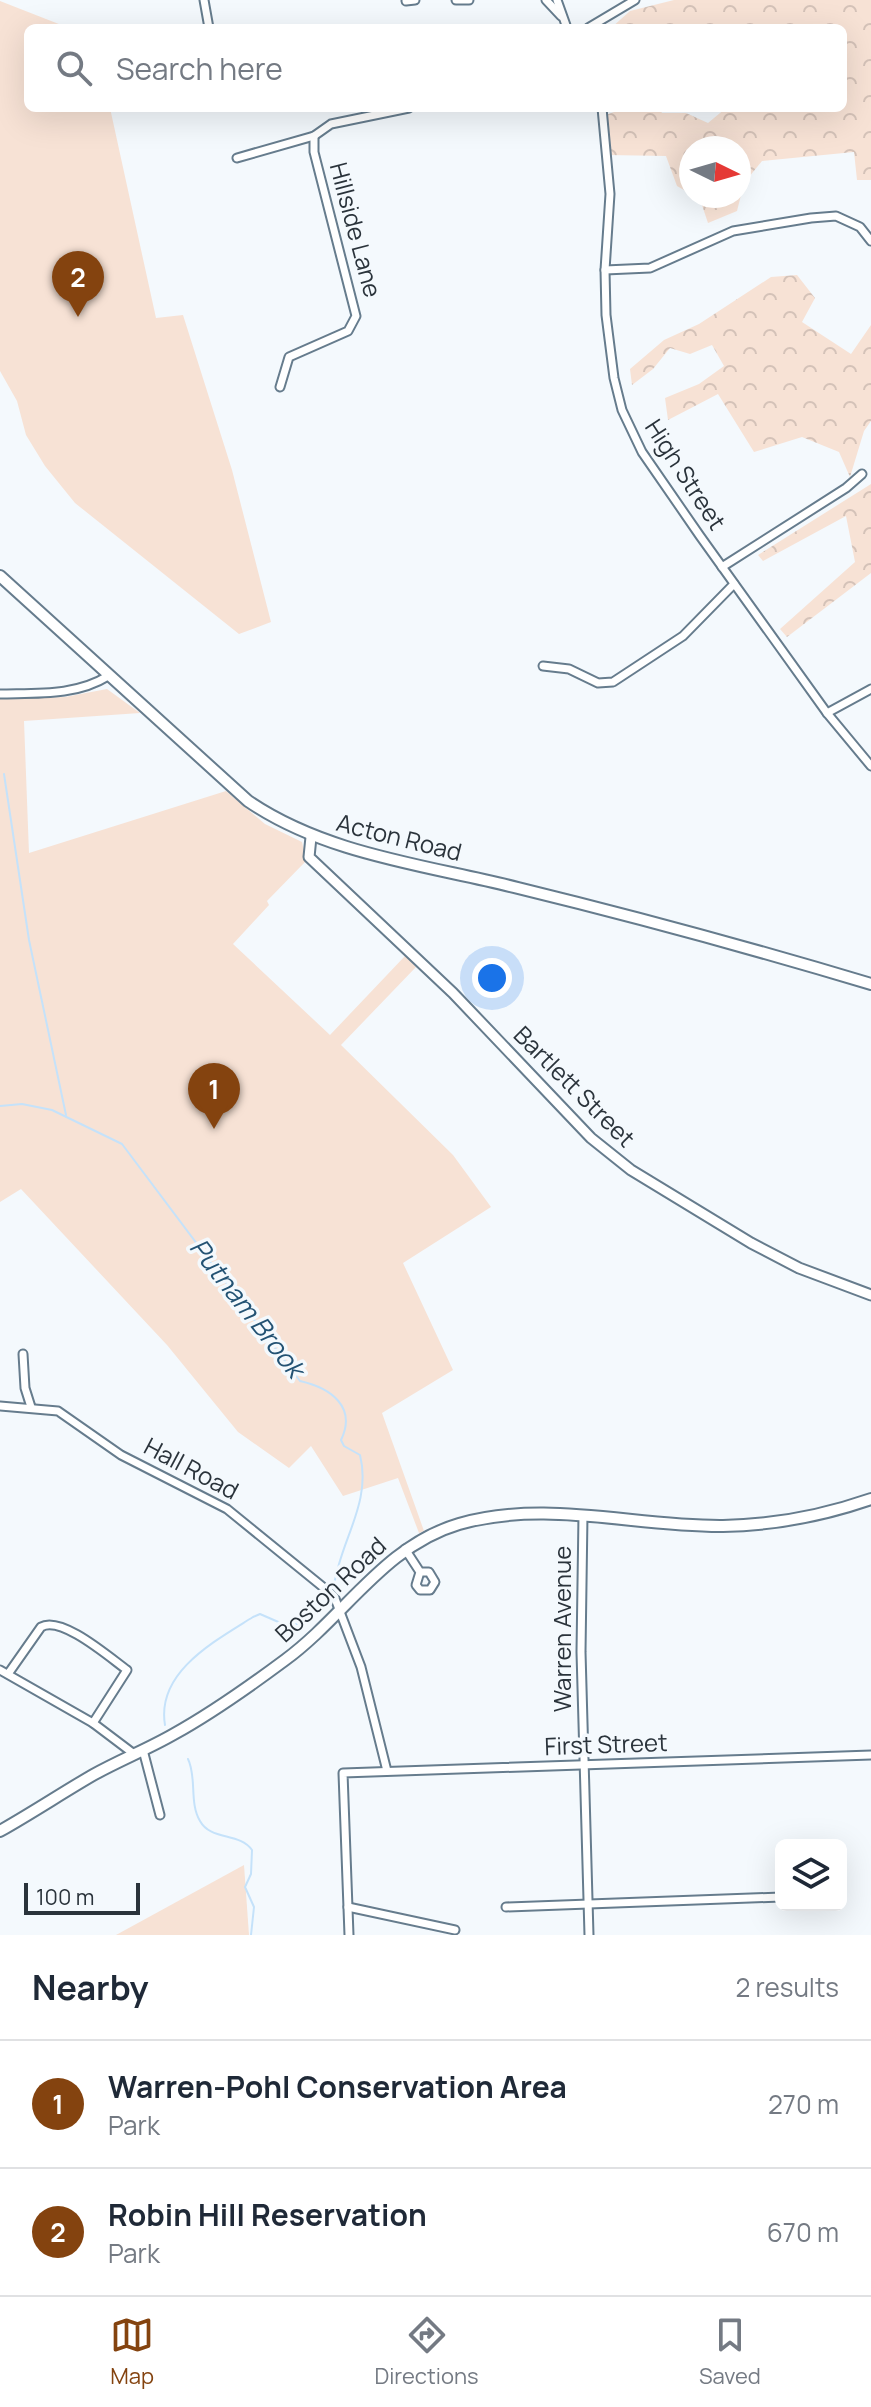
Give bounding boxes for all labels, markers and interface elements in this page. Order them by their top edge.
search box [24,24,847,112]
icon: search [52,46,96,90]
text: Search here [116,48,283,89]
north arrow [679,136,751,208]
street label: Hillside Lane [323,159,390,301]
pin: 2 [52,251,104,317]
street label: High Street [638,412,734,536]
street label: Acton Road [333,805,465,868]
your location [472,958,512,998]
street label: Bartlett Street [507,1018,643,1154]
pin: 1 [188,1063,240,1129]
water label: Putnam Brook [182,1230,316,1388]
street label: Hall Road [139,1429,245,1506]
street label: Boston Road [267,1529,393,1649]
street label: Warren Avenue [545,1546,578,1712]
street label: First Street [544,1725,668,1762]
map controls [775,1839,847,1911]
button: layers [775,1839,847,1911]
scale bar [24,1879,140,1915]
text: 100 m [36,1882,94,1912]
text: Nearby [32,1964,148,2010]
text: 2 results [735,1969,839,2005]
text: Warren-Pohl Conservation Area [108,2066,567,2107]
text: 1 [52,2086,64,2122]
text: 270 m [768,2086,839,2122]
text: Park [108,2107,160,2143]
text: Robin Hill Reservation [108,2194,427,2235]
text: 2 [50,2214,66,2250]
text: 670 m [767,2214,839,2250]
text: Park [108,2235,160,2271]
tab: Map [110,2313,154,2391]
tab: Directions [374,2313,479,2391]
tab: Saved [699,2313,761,2391]

